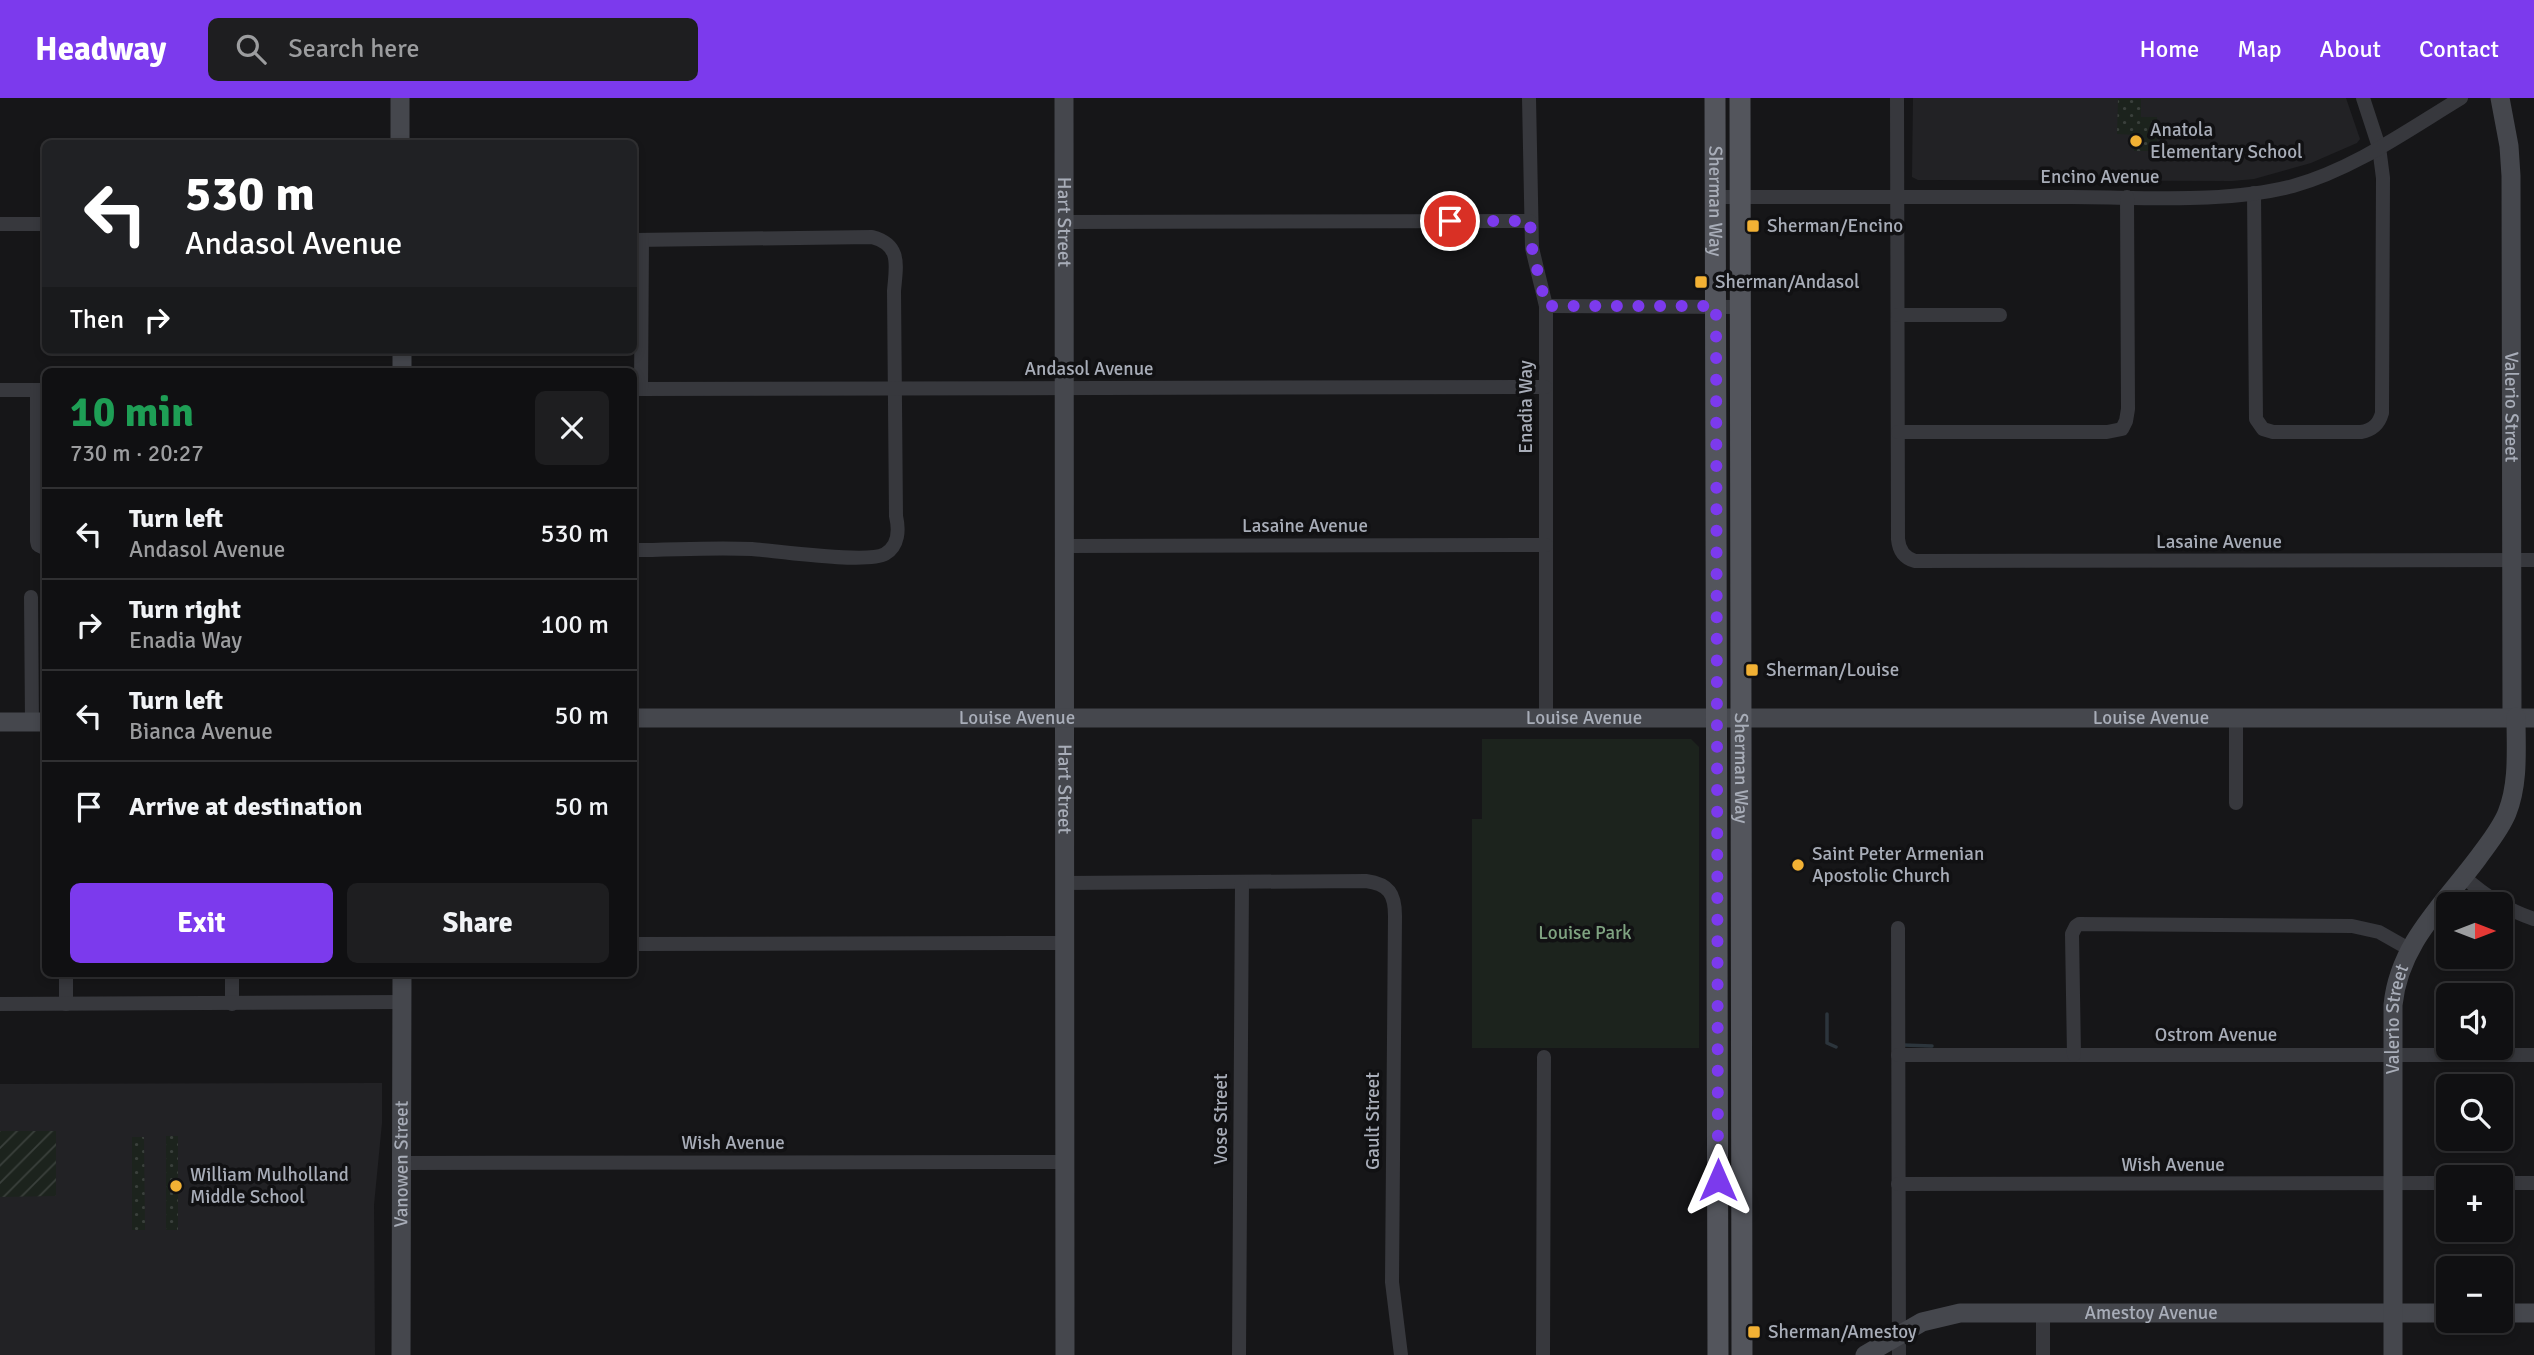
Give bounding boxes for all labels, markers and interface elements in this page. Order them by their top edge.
search box [208,18,698,81]
text: Headway [35,29,166,70]
icon: search [232,30,270,68]
text: Search here [288,33,419,65]
text: Home [2139,34,2199,64]
text: Map [2237,34,2282,64]
text: About [2320,34,2381,64]
text: Contact [2419,34,2499,64]
place label: Anatola Elementary School [2150,118,2303,164]
marker: Anatola Elementary School [2128,133,2144,149]
street label: Sherman Way [1703,146,1727,256]
text: 530 m [185,164,315,224]
street label: Encino Avenue [2040,165,2160,189]
icon: left [70,168,161,259]
street label: Hart Street [1052,177,1076,267]
pin [1420,191,1480,251]
icon: arrive [1431,202,1469,240]
place label: Sherman/Encino [1767,214,1903,238]
marker: Sherman/Encino [1745,218,1761,234]
text: Andasol Avenue [185,224,402,263]
place label: Sherman/Andasol [1715,270,1860,294]
marker: Sherman/Andasol [1693,274,1709,290]
icon: right [138,301,176,339]
text: Then [70,304,124,336]
street label: Valerio Street [2499,352,2524,463]
street label: Andasol Avenue [1024,357,1154,381]
street label: Enadia Way [1514,360,1538,454]
text: 10 min [70,387,194,438]
button: close [535,391,609,465]
text: 730 m · 20:27 [70,439,204,468]
text: Turn left [129,503,223,535]
street label: Lasaine Avenue [1242,514,1368,538]
icon: left [70,515,108,553]
text: 530 m [540,518,609,550]
street label: Lasaine Avenue [2156,530,2282,554]
text: Andasol Avenue [129,535,285,564]
text: Turn right [129,594,241,626]
icon: right [70,606,108,644]
text: 100 m [540,609,609,641]
text: Enadia Way [129,626,242,655]
place label: Sherman/Louise [1766,658,1899,682]
marker: Sherman/Louise [1744,662,1760,678]
text: Turn left [129,685,223,717]
icon: left [70,697,108,735]
text: 50 m [554,700,609,732]
street label: Louise Avenue [959,706,1075,730]
street label: Louise Avenue [1526,706,1642,730]
street label: Louise Avenue [2093,706,2209,730]
street label: Sherman Way [1729,713,1753,823]
text: Bianca Avenue [129,717,273,746]
street label: Hart Street [1053,744,1077,834]
icon: arrive [70,788,108,826]
text: Arrive at destination [129,791,362,823]
text: 50 m [554,791,609,823]
place label: Saint Peter Armenian Apostolic Church [1812,842,1984,888]
marker: Saint Peter Armenian Apostolic Church [1790,857,1806,873]
button: Exit [70,883,333,963]
button: Share [347,883,609,963]
north arrow [2436,892,2513,970]
map controls [2436,892,2513,1333]
park label: Louise Park [1538,921,1632,945]
street label: Valerio Street [2381,960,2414,1074]
button: sound [2436,983,2513,1060]
street label: Ostrom Avenue [2155,1023,2277,1047]
street label: Gault Street [1361,1072,1385,1170]
street label: Vose Street [1209,1073,1233,1165]
button: search [2436,1074,2513,1151]
street label: Vanowen Street [389,1100,414,1228]
street label: Wish Avenue [681,1131,785,1155]
position arrow [1681,1143,1755,1217]
street label: Wish Avenue [2121,1153,2225,1177]
place label: William Mulholland Middle School [190,1163,349,1209]
button: + [2436,1165,2513,1242]
marker: William Mulholland Middle School [168,1178,184,1194]
button: − [2436,1256,2513,1333]
street label: Amestoy Avenue [2084,1301,2218,1325]
place label: Sherman/Amestoy [1768,1320,1917,1344]
marker: Sherman/Amestoy [1746,1324,1762,1340]

